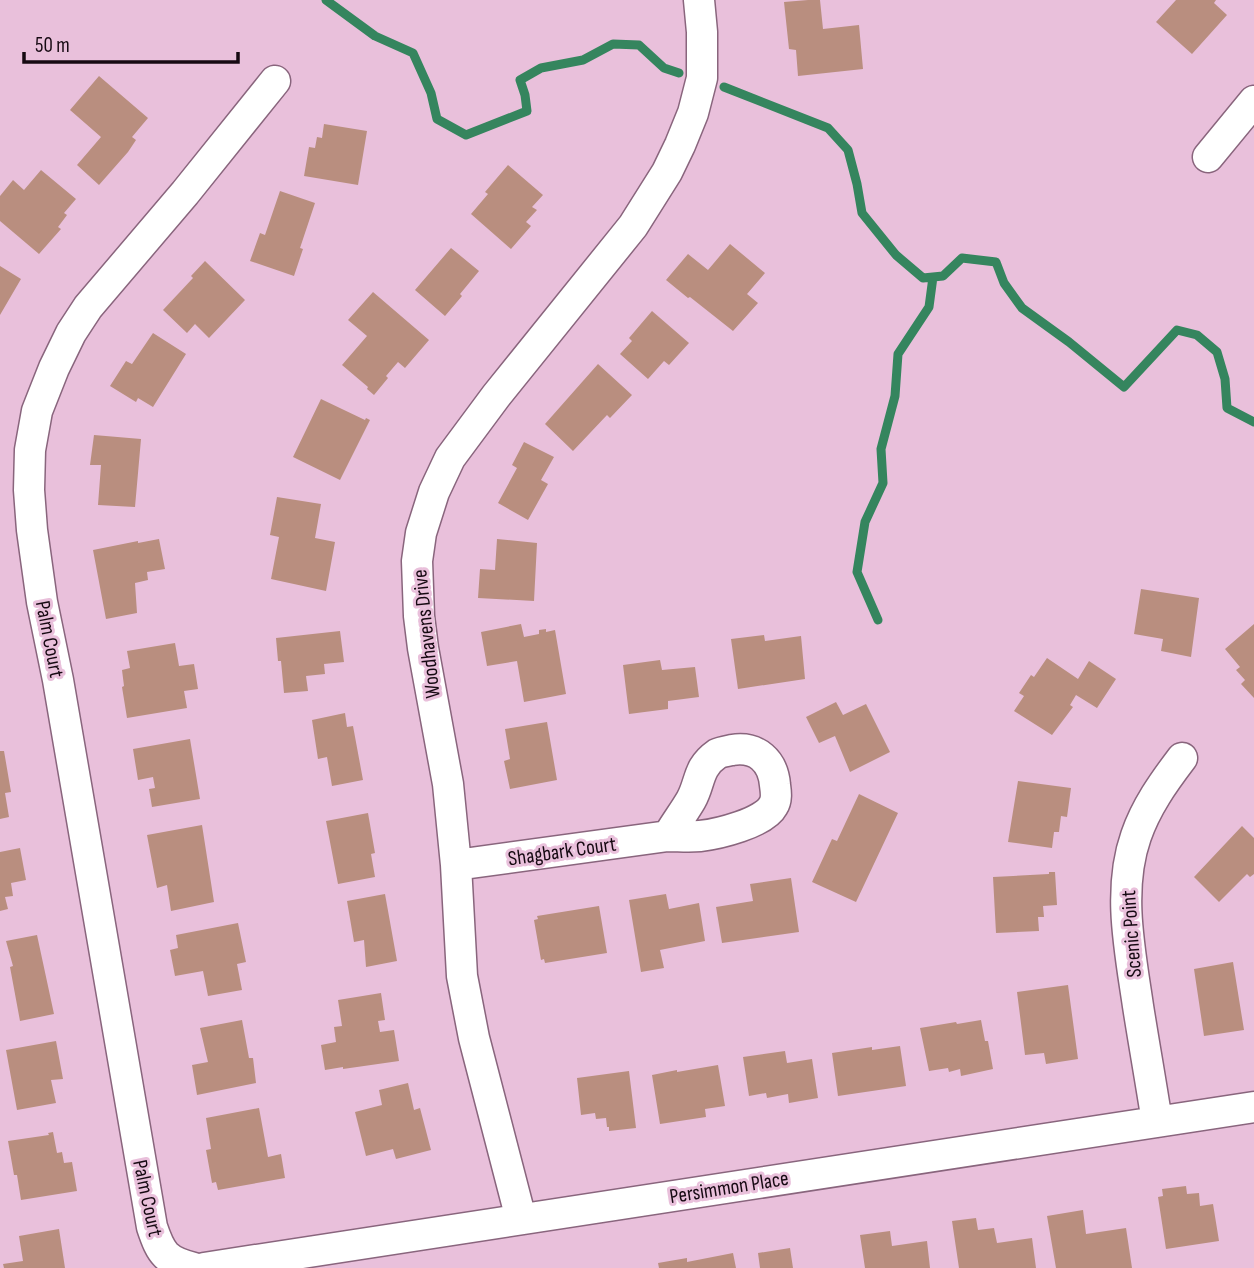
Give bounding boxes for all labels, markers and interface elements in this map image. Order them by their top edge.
scale bar [24,21,238,65]
text: 50 m [35,33,70,58]
street label: Woodhavens Drive [407,568,446,700]
street label: Palm Court [30,599,69,680]
street label: Shagbark Court [506,832,618,871]
street label: Scenic Point [1116,889,1147,978]
street label: Palm Court [127,1158,168,1239]
street label: Persimmon Place [668,1166,790,1209]

